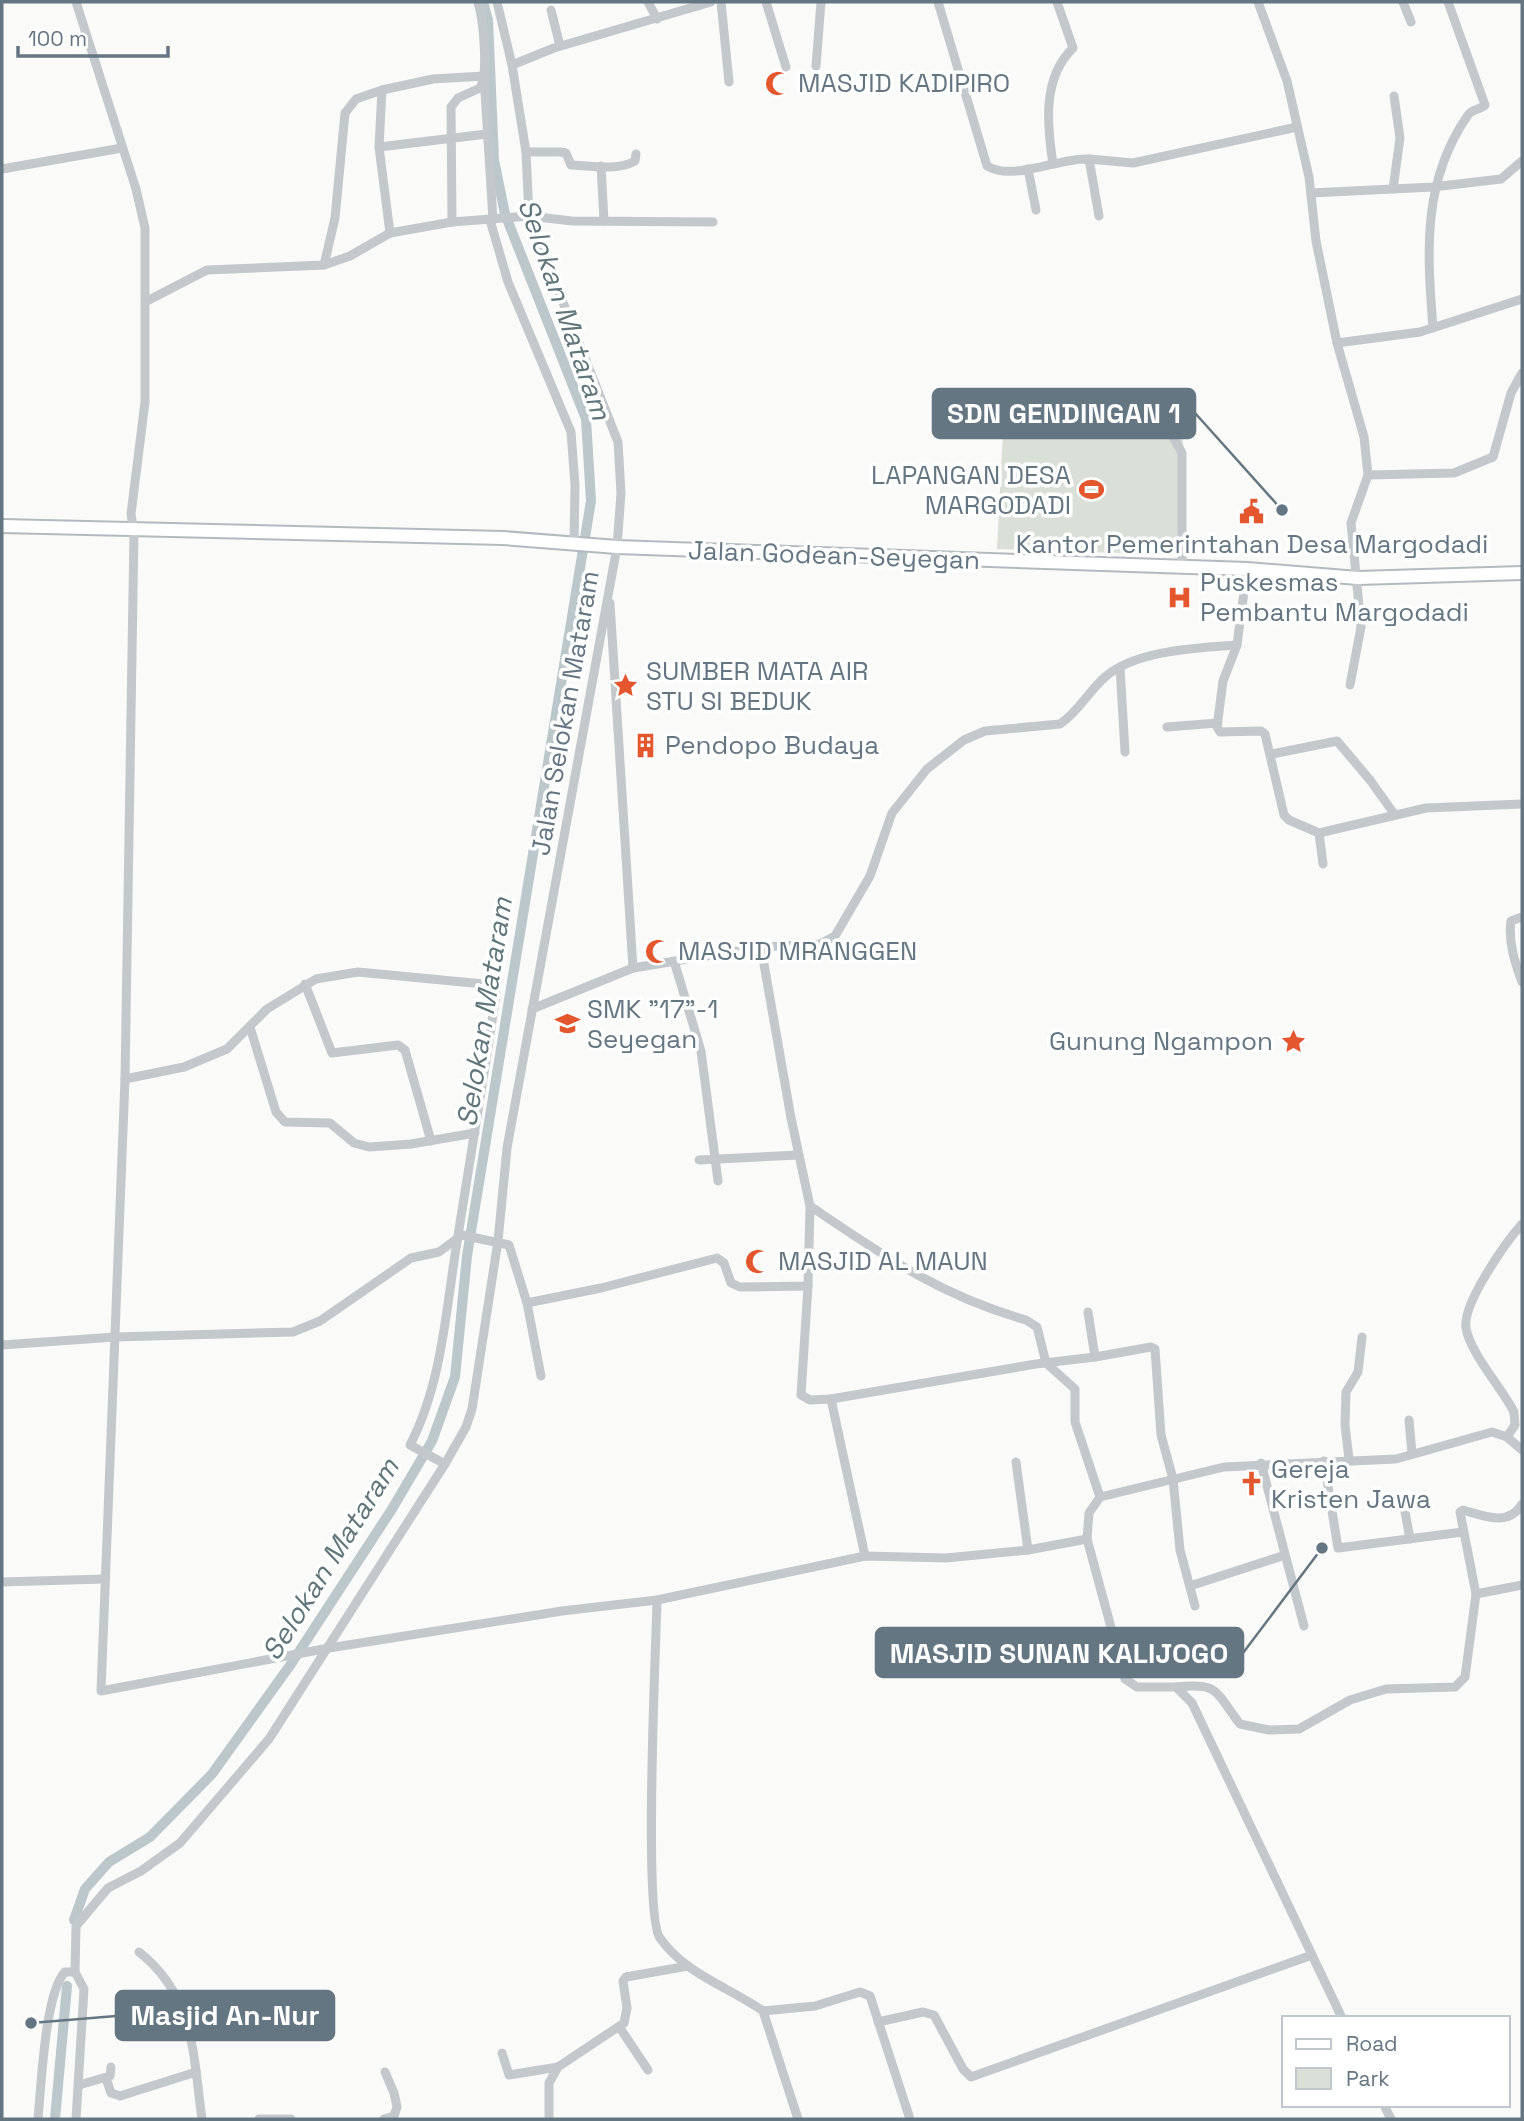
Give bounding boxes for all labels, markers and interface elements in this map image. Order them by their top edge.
scale bar [18,14,168,58]
text: 100 m [28,25,87,52]
place label: MASJID KADIPIRO [798,66,1010,100]
mosque icon: MASJID KADIPIRO [764,69,792,97]
water label: Selokan Mataram [510,194,620,425]
callout: SDN GENDINGAN 1 [933,389,1195,438]
text: SDN GENDINGAN 1 [947,395,1181,431]
place label: LAPANGAN DESA MARGODADI [871,458,1071,522]
sports icon: LAPANGAN DESA MARGODADI [1077,476,1105,504]
public building icon: Kantor Pemerintahan Desa Margodadi [1238,498,1266,526]
place label: Kantor Pemerintahan Desa Margodadi [1016,527,1488,561]
street label: Jalan Godean-Seyegan [688,533,980,577]
place label: Puskesmas Pembantu Margodadi [1200,565,1469,629]
street label: Jalan Selokan Mataram [523,568,607,858]
hospital icon: Puskesmas Pembantu Margodadi [1166,583,1194,611]
place label: SUMBER MATA AIR STU SI BEDUK [646,654,868,718]
place icon: SUMBER MATA AIR STU SI BEDUK [612,672,640,700]
place label: Pendopo Budaya [665,728,879,762]
building icon: Pendopo Budaya [631,731,659,759]
water label: Selokan Mataram [448,894,520,1129]
place label: MASJID MRANGGEN [678,934,917,968]
mosque icon: MASJID MRANGGEN [644,937,672,965]
place label: SMK "17"-1 Seyegan [587,992,718,1056]
school or university icon: SMK "17"-1 Seyegan [553,1010,581,1038]
place label: Gunung Ngampon [1049,1024,1273,1058]
place icon: Gunung Ngampon [1279,1027,1307,1055]
place label: MASJID AL MAUN [778,1244,988,1278]
mosque icon: MASJID AL MAUN [744,1247,772,1275]
water label: Selokan Mataram [253,1450,407,1667]
place label: Gereja Kristen Jawa [1271,1452,1431,1516]
church icon: Gereja Kristen Jawa [1237,1470,1265,1498]
callout: MASJID SUNAN KALIJOGO [876,1628,1243,1677]
text: MASJID SUNAN KALIJOGO [890,1635,1228,1671]
callout: Masjid An-Nur [116,1991,334,2040]
text: Masjid An-Nur [130,1997,320,2033]
legend [1282,2016,1510,2107]
text: Road [1346,2030,1398,2057]
text: Park [1346,2065,1390,2092]

